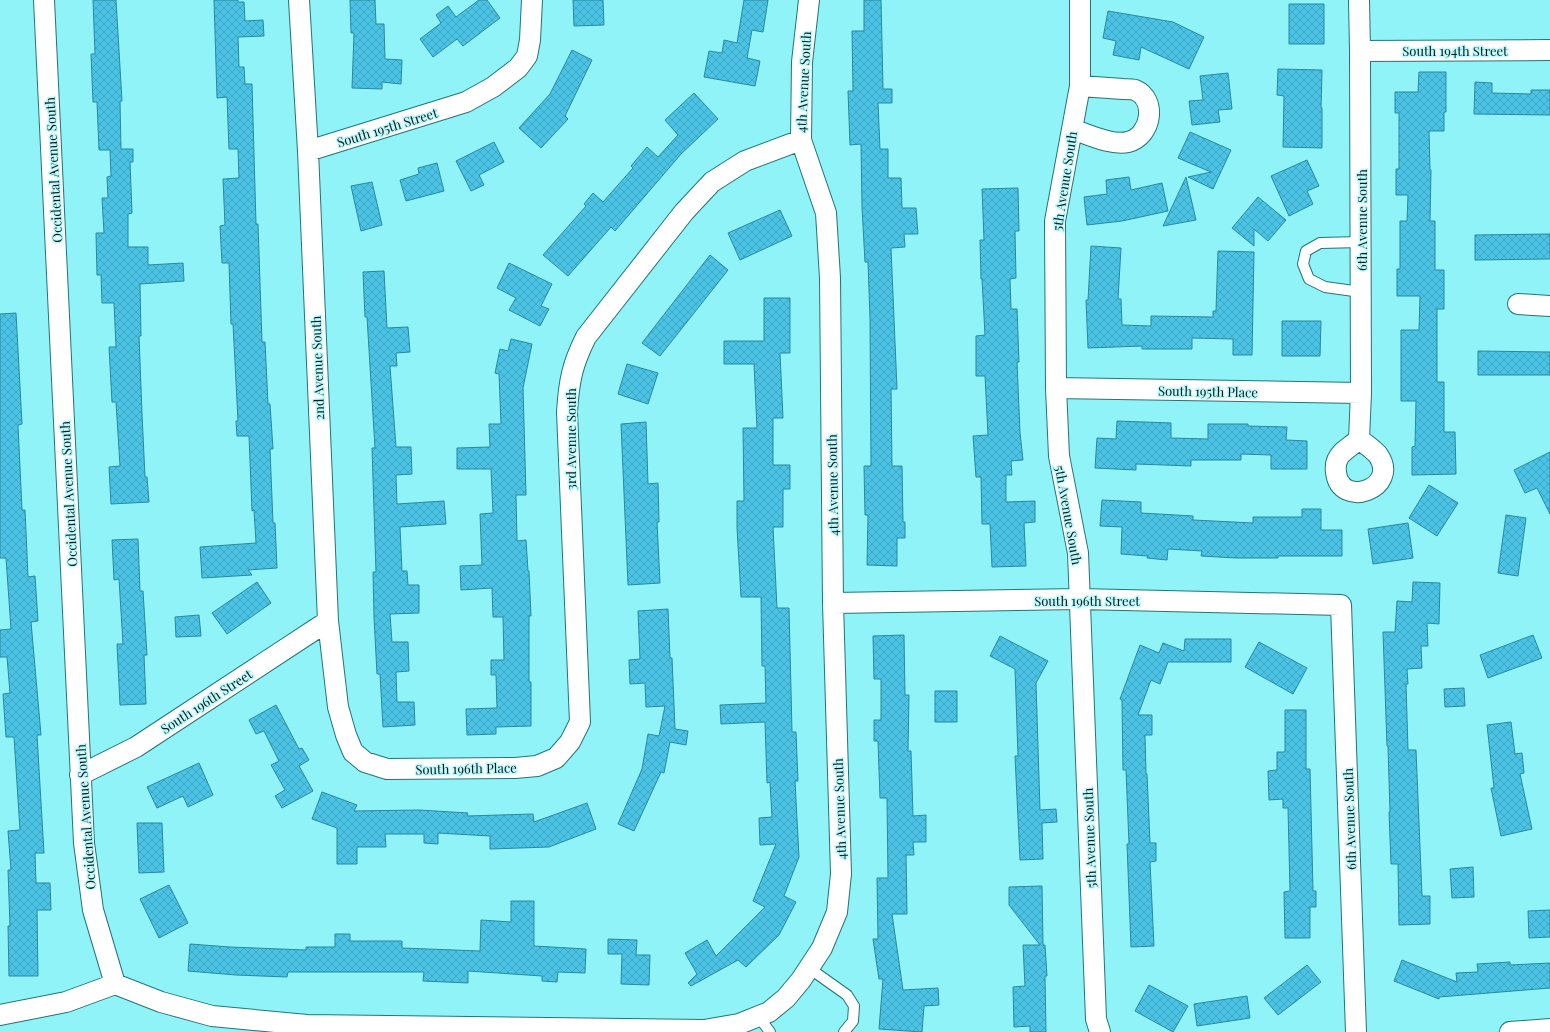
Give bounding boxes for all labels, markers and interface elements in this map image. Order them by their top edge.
street label: 4th Avenue South [792,30,814,133]
street label: South 194th Street [1402,42,1508,59]
street label: Occidental Avenue South [41,96,65,243]
street label: South 195th Street [335,103,440,150]
street label: 5th Avenue South [1048,130,1080,232]
street label: 6th Avenue South [1353,169,1370,271]
street label: 2nd Avenue South [307,315,327,420]
street label: South 195th Place [1158,382,1259,400]
street label: 3rd Avenue South [562,388,579,490]
street label: Occidental Avenue South [56,420,80,567]
street label: 4th Avenue South [823,434,841,536]
street label: 5th Avenue South [1052,464,1086,566]
street label: South 196th Street [1034,592,1140,609]
street label: South 196th Street [157,665,255,737]
street label: Occidental Avenue South [71,743,99,890]
street label: 4th Avenue South [829,758,849,860]
street label: South 196th Place [415,759,517,777]
street label: 6th Avenue South [1339,767,1359,870]
street label: 5th Avenue South [1079,787,1099,889]

